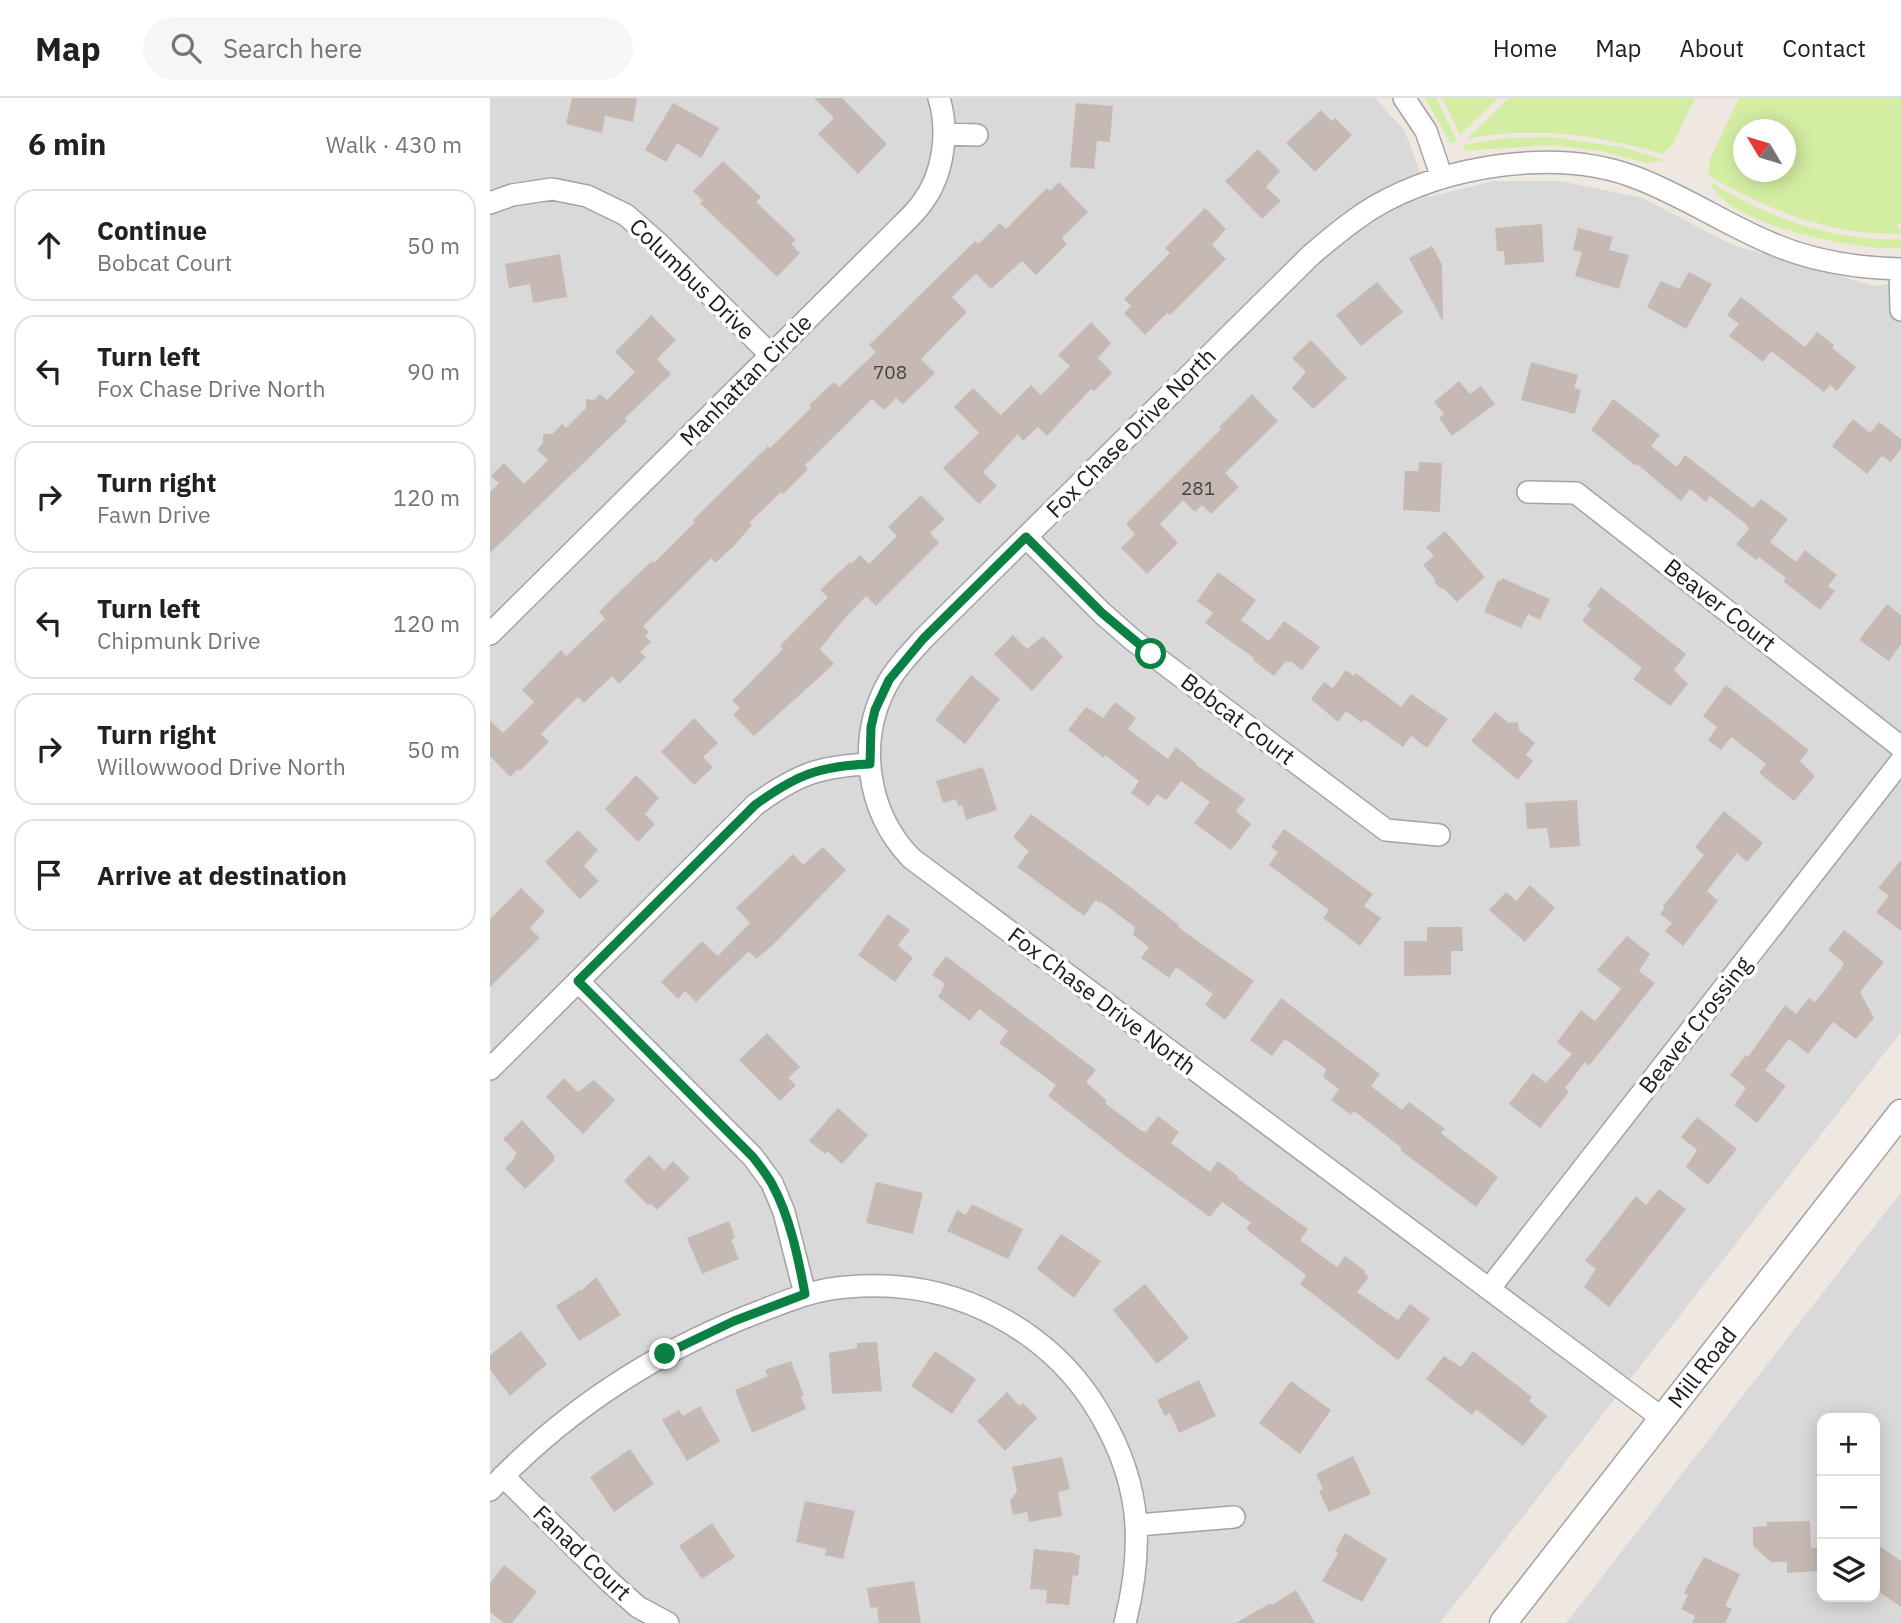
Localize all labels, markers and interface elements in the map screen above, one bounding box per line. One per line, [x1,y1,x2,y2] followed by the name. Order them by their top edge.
[143,17,633,80] search box
[35,27,101,70] text: Map
[167,29,205,67] icon: search
[223,31,362,65] text: Search here
[1493,32,1557,64] text: Home
[1595,32,1641,64] text: Map
[1679,32,1744,64] text: About
[1782,32,1866,64] text: Contact
[1733,119,1796,182] north arrow
[28,124,106,163] text: 6 min
[326,129,462,159] text: Walk · 430 m
[624,211,762,346] street label: Columbus Drive
[97,213,207,247] text: Continue
[30,226,68,264] icon: ahead
[407,230,460,260] text: 50 m
[97,247,232,277] text: Bobcat Court
[673,307,818,452] street label: Manhattan Circle
[97,339,200,373] text: Turn left
[1039,341,1222,524] street label: Fox Chase Drive North
[30,352,68,390] icon: left
[407,356,460,386] text: 90 m
[873,360,907,384] house number: 708
[97,373,325,403] text: Fox Chase Drive North
[97,465,216,499] text: Turn right
[1181,476,1215,500] house number: 281
[30,478,68,516] icon: right
[393,482,460,512] text: 120 m
[97,499,211,529] text: Fawn Drive
[1658,551,1783,657] street label: Beaver Court
[97,591,200,625] text: Turn left
[30,604,68,642] icon: left
[393,608,460,638] text: 120 m
[97,625,261,655] text: Chipmunk Drive
[1135,638,1166,669] route start
[1175,665,1302,771] street label: Bobcat Court
[97,717,216,751] text: Turn right
[30,730,68,768] icon: right
[407,734,460,764] text: 50 m
[97,751,346,781] text: Willowwood Drive North
[30,856,68,894] icon: arrive
[97,858,347,892] text: Arrive at destination
[1002,919,1203,1081] street label: Fox Chase Drive North
[1631,950,1757,1099] street label: Beaver Crossing
[1660,1320,1743,1414] street label: Mill Road
[649,1338,680,1369] route end
[1817,1413,1880,1602] map controls
[1817,1413,1880,1476] button: +
[1817,1476,1880,1539] button: −
[527,1498,638,1607] street label: Fanad Court
[1817,1539,1880,1602] button: layers

